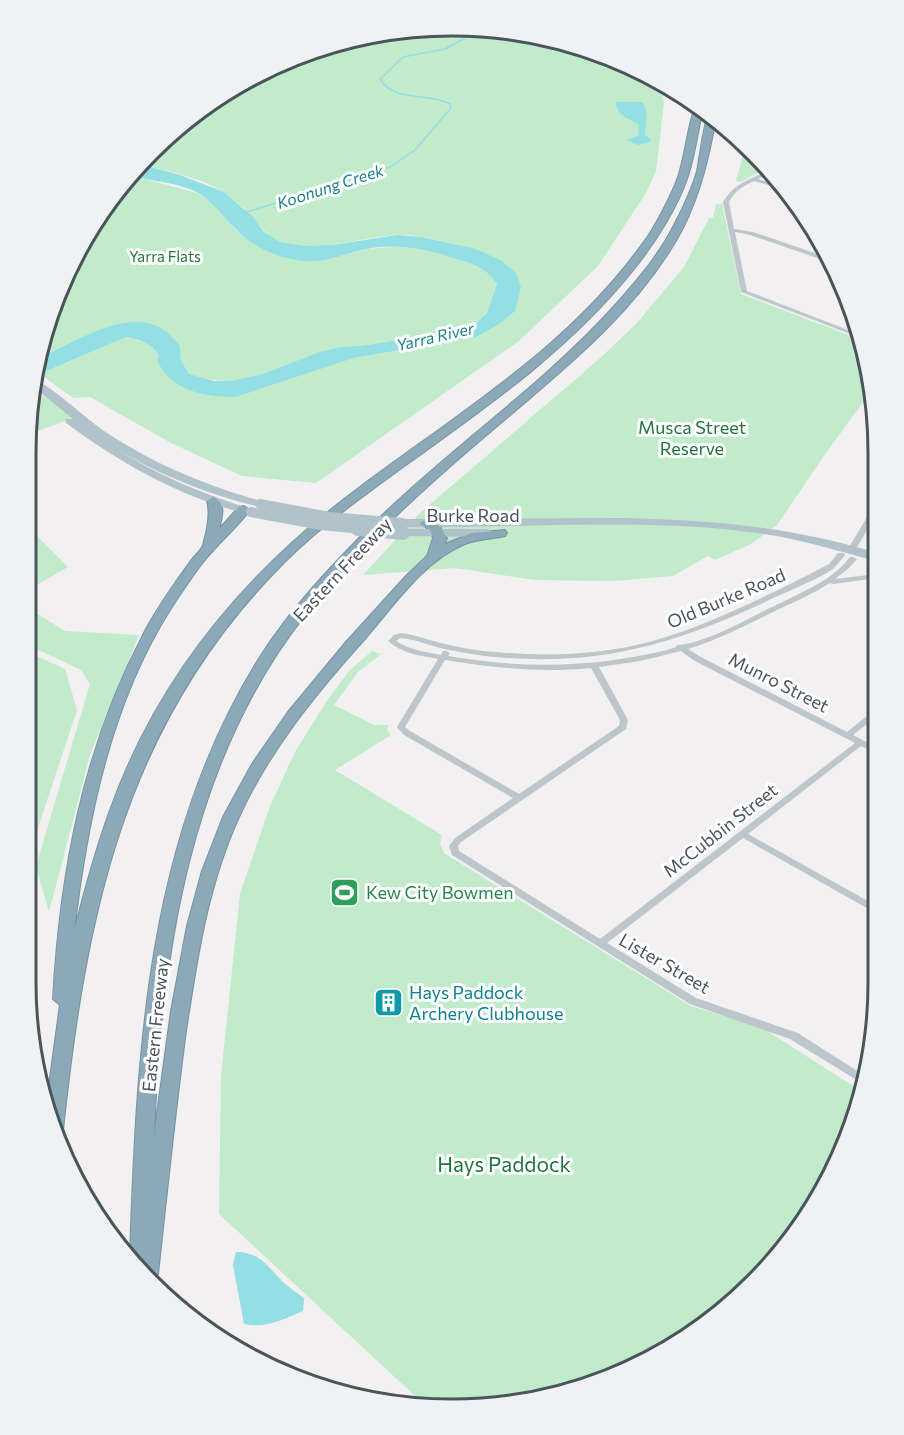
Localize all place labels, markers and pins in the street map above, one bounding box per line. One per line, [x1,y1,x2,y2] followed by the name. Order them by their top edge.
[329,876,361,908] sports icon: Kew City Bowmen
[366,881,514,903] place label: Kew City Bowmen
[409,981,563,1024] place label: Hays Paddock Archery Clubhouse
[372,986,404,1018] building icon: Hays Paddock Archery Clubhouse

